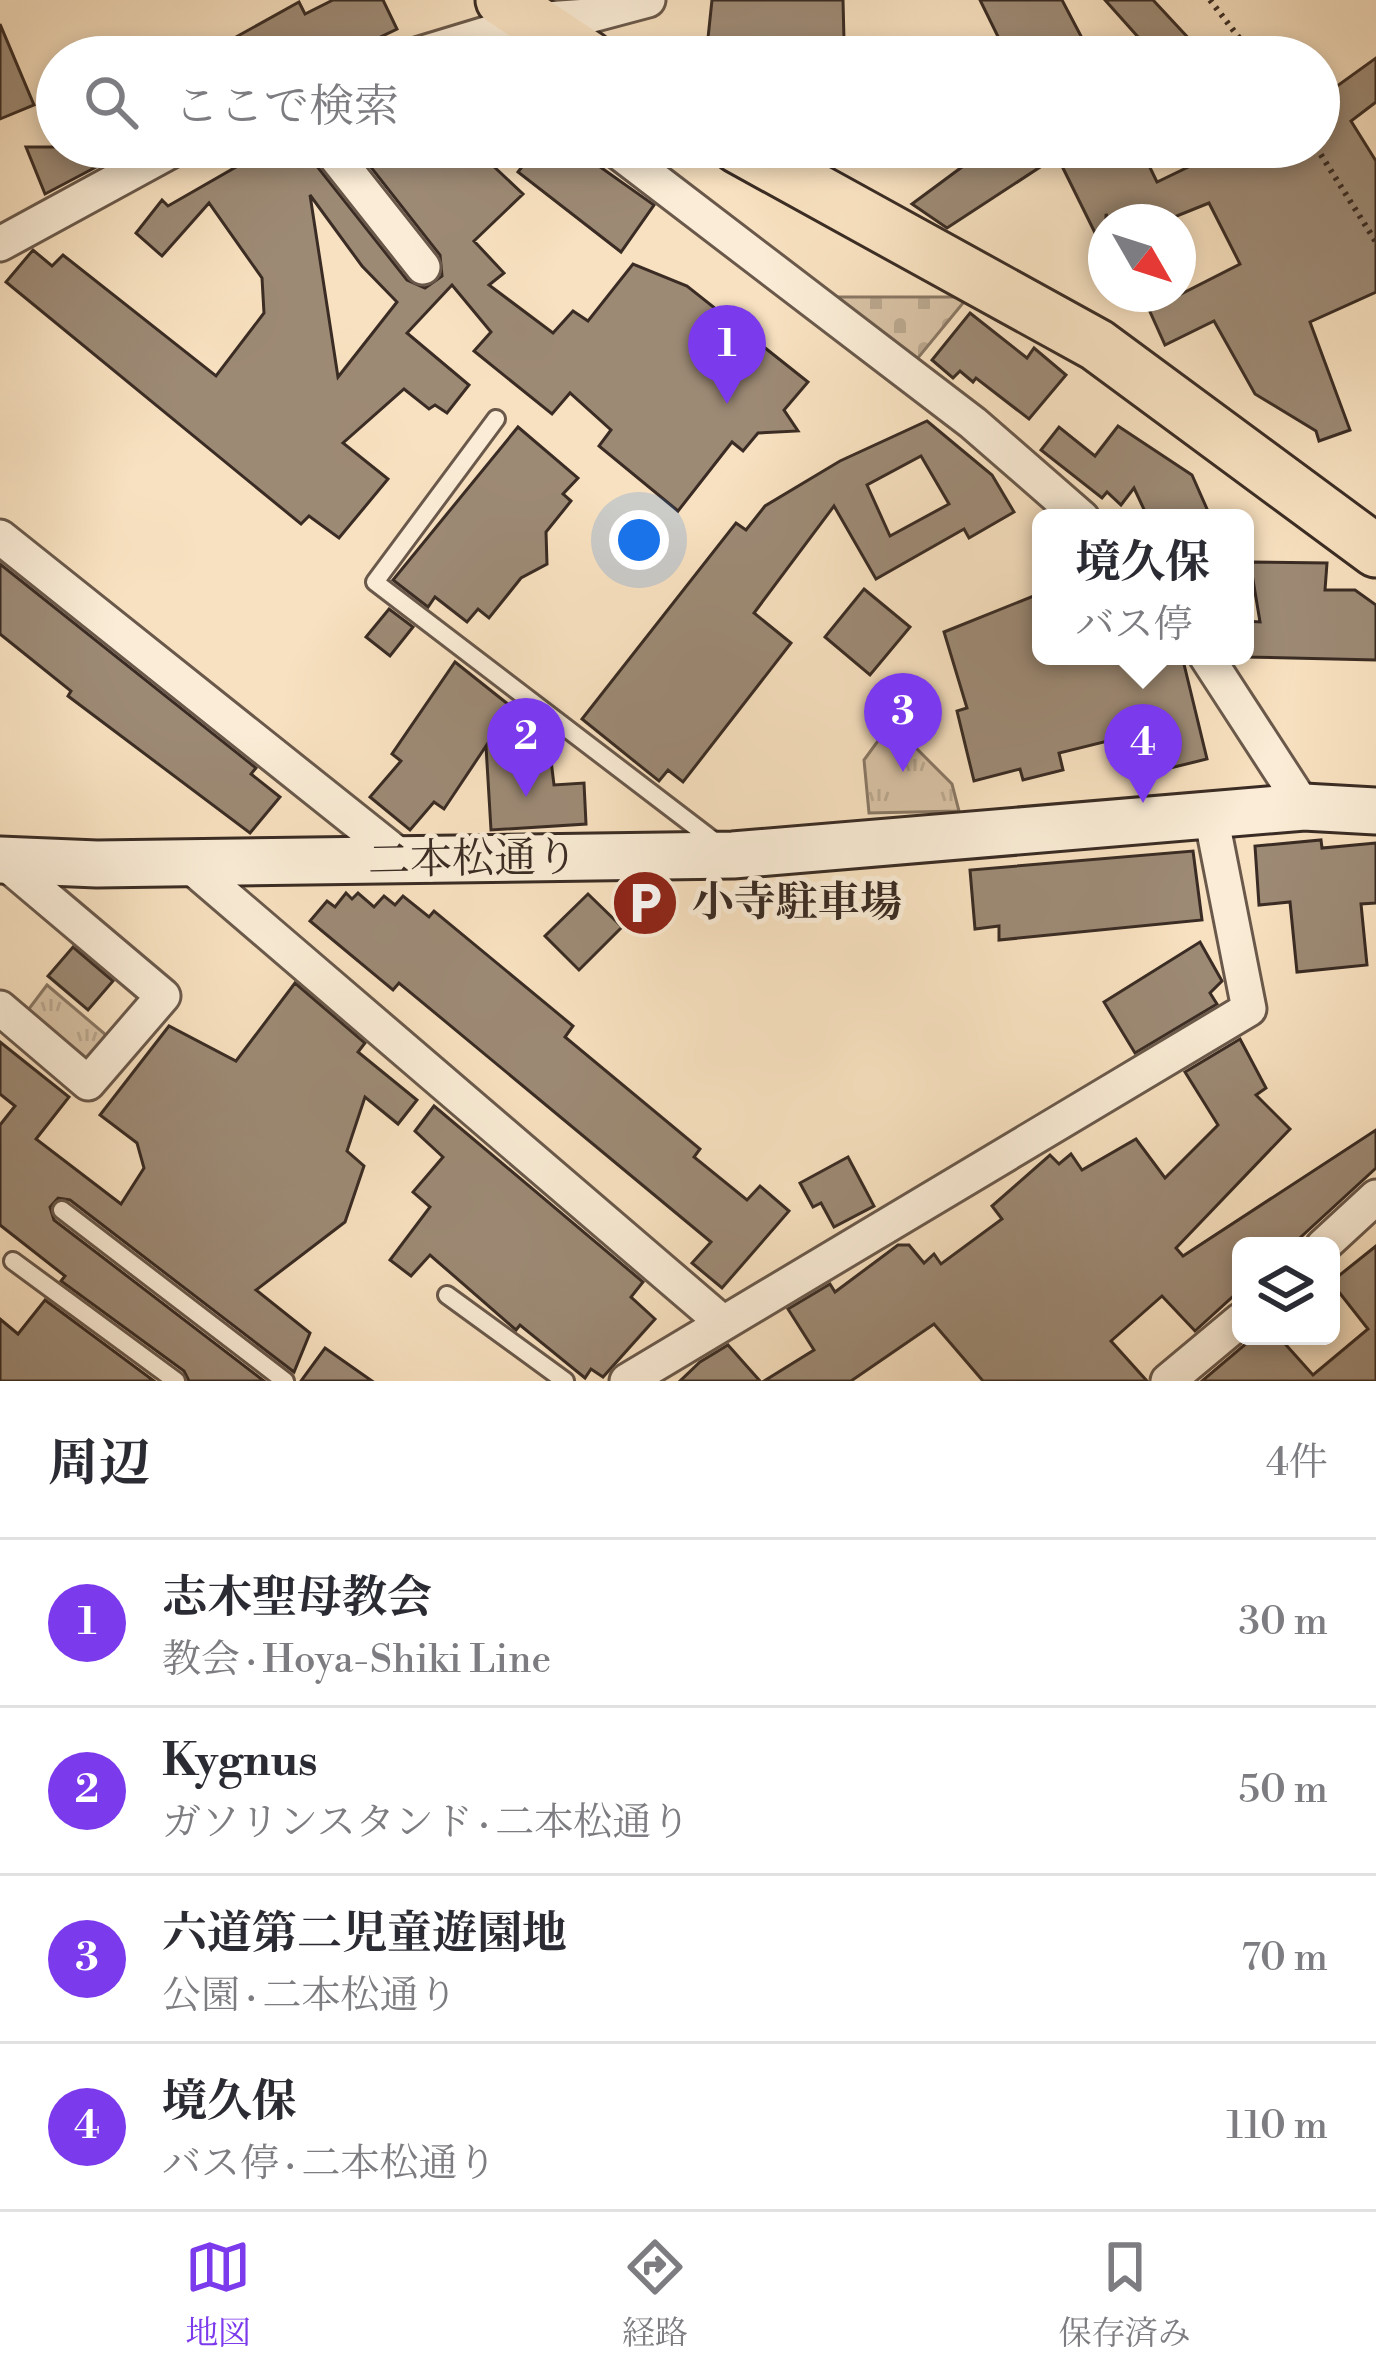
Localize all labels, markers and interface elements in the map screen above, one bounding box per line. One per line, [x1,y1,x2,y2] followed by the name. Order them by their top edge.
[36,36,1340,168] search box
[78,69,144,135] icon: search
[174,79,399,136] text: ここで検索
[1088,204,1196,312] north arrow
[688,305,766,404] pin: 1
[1032,509,1254,665] popup
[609,510,669,570] your location
[1075,535,1211,592] text: 境久保
[1075,601,1193,650] text: バス停
[864,673,942,772] pin: 3
[487,698,565,797] pin: 2
[1104,704,1182,803] pin: 4
[368,832,578,888] street label: 二本松通り
[610,868,680,938] parking icon: 小寺駐車場
[692,877,902,930] place label: 小寺駐車場
[1232,1237,1340,1345] map controls
[1232,1237,1340,1345] button: layers
[48,1433,150,1497] text: 周辺
[1266,1439,1328,1488] text: 4件
[162,1570,432,1627] text: 志木聖母教会
[78,1598,96,1647] text: 1
[1238,1598,1328,1647] text: 30 m
[162,1636,551,1685] text: 教会 · Hoya-Shiki Line
[162,1733,318,1790] text: Kygnus
[75,1766,99,1815] text: 2
[1238,1766,1328,1815] text: 50 m
[162,1799,690,1848] text: ガソリンスタンド · 二本松通り
[162,1906,567,1963] text: 六道第二児童遊園地
[75,1934,99,1983] text: 3
[1241,1934,1328,1983] text: 70 m
[162,1972,458,2021] text: 公園 · 二本松通り
[162,2074,297,2131] text: 境久保
[74,2102,100,2151] text: 4
[1226,2102,1328,2151] text: 110 m
[162,2140,497,2189] text: バス停 · 二本松通り
[185,2234,251,2355] tab: 地図
[622,2234,688,2355] tab: 経路
[1059,2234,1191,2355] tab: 保存済み

